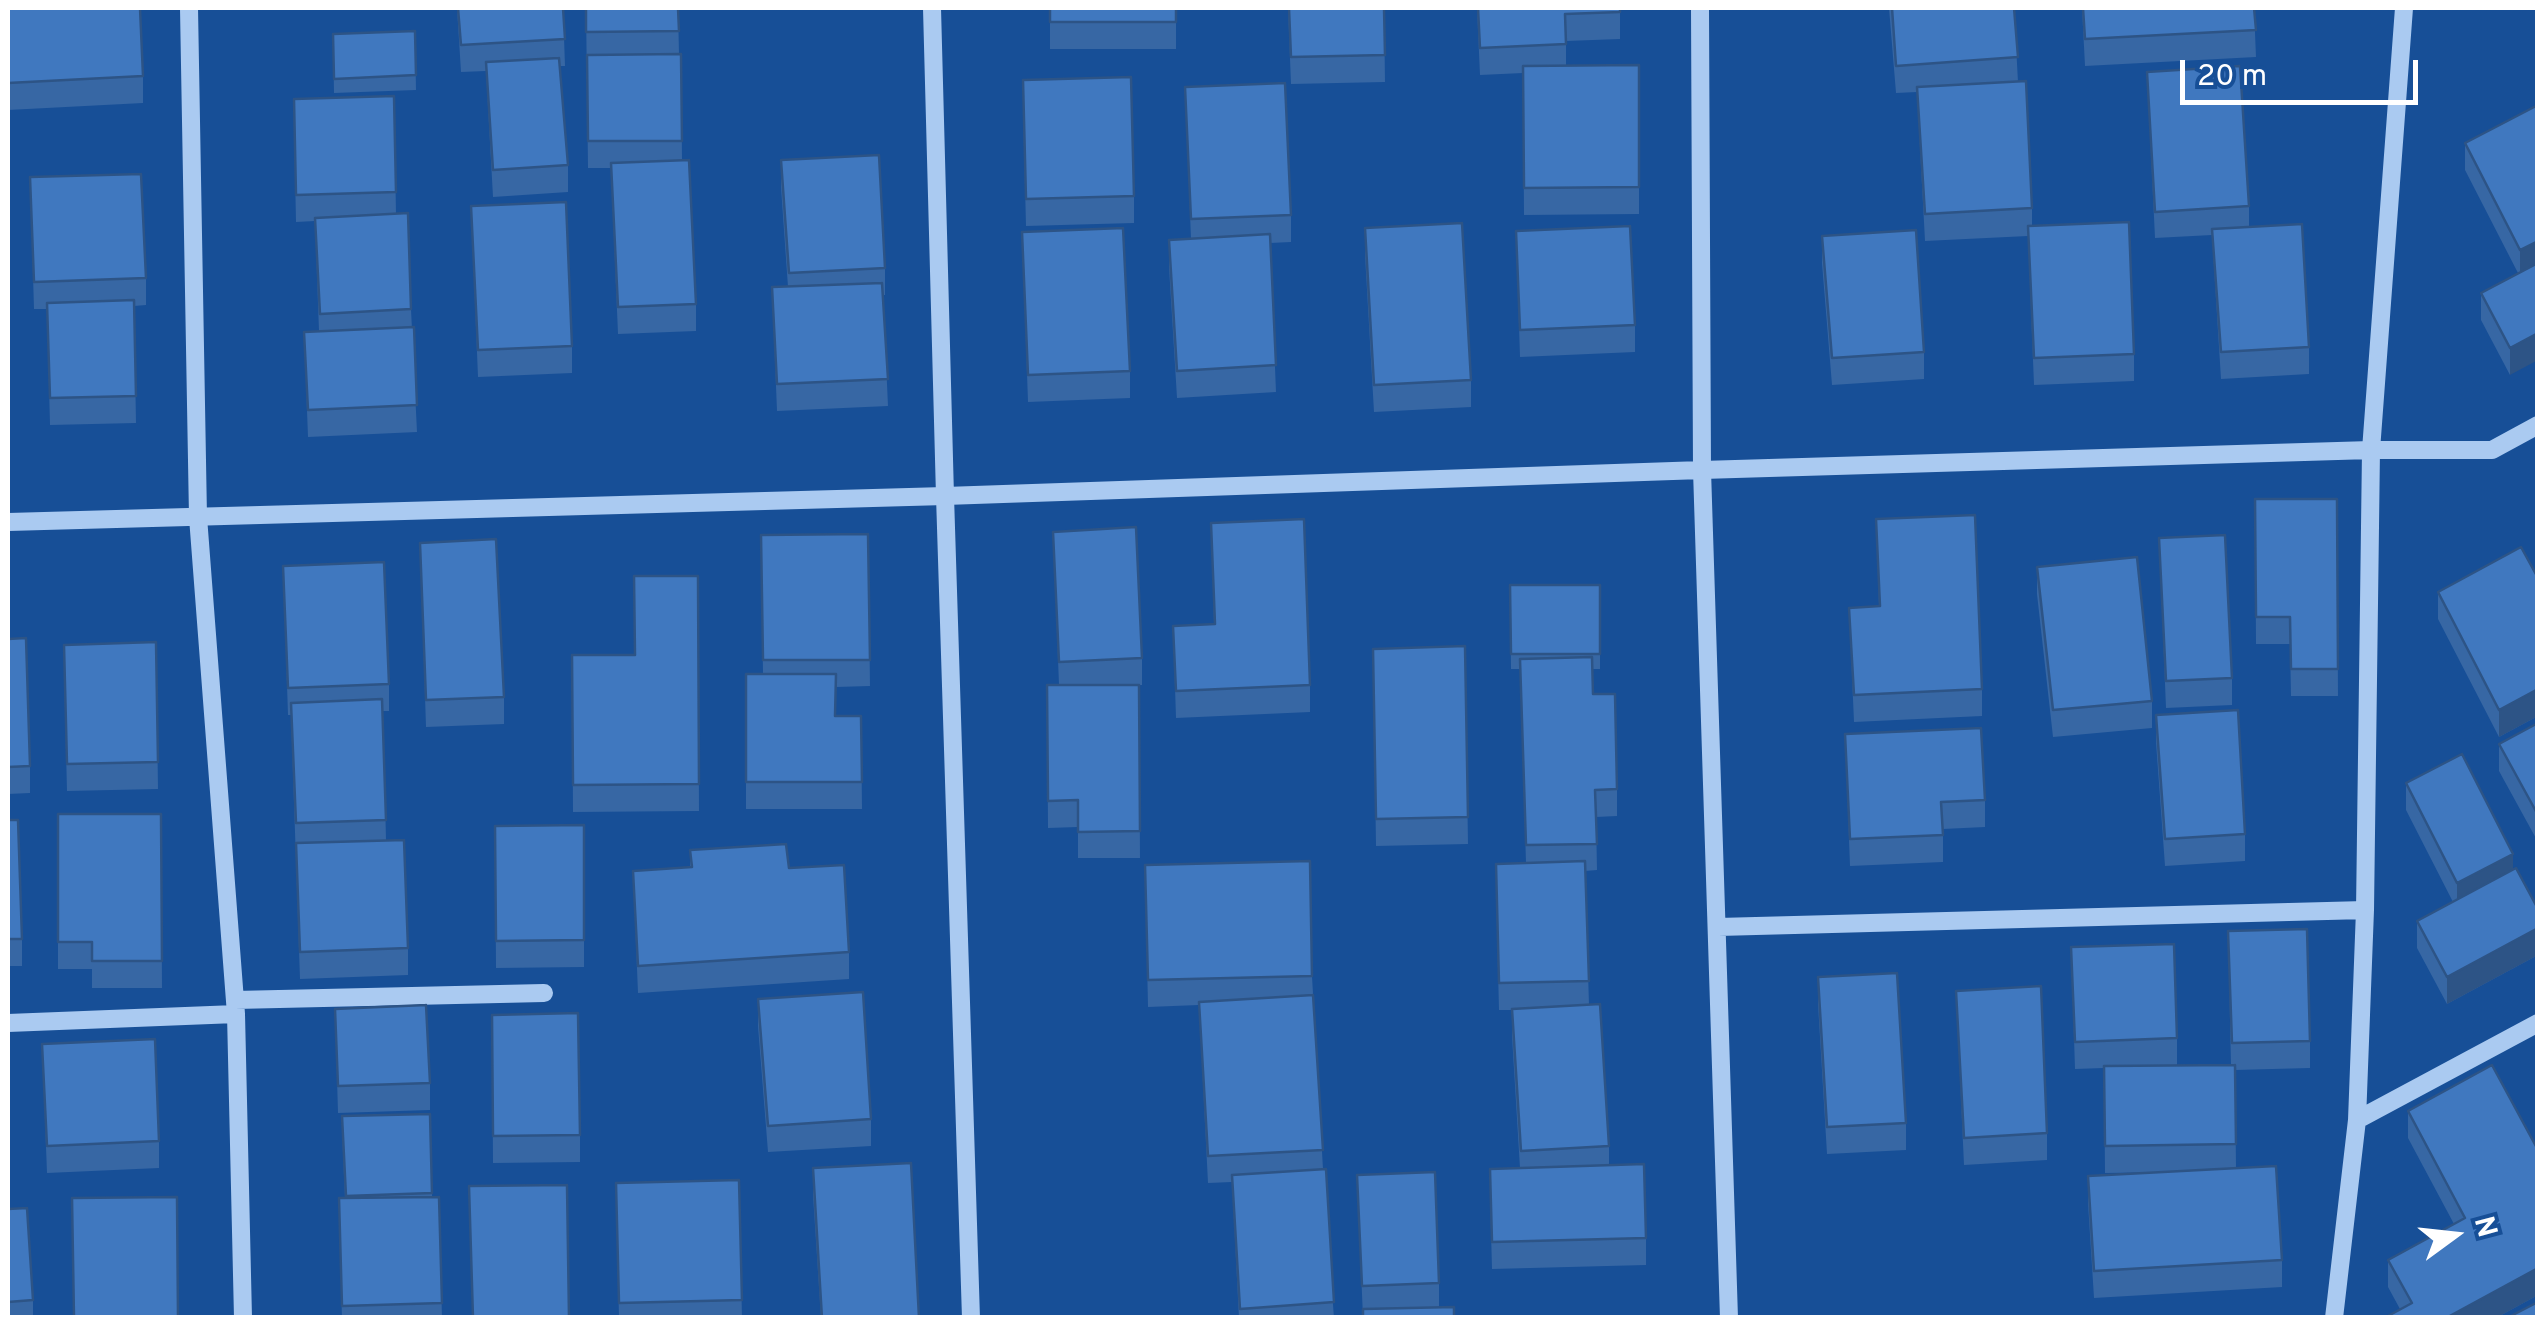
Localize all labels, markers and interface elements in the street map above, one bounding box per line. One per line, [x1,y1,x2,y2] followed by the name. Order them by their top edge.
[2185,40,2422,102] scale bar
[2197,59,2267,96] text: 20 m
[2405,1185,2505,1285] north arrow
[2464,1213,2504,1242] text: N

